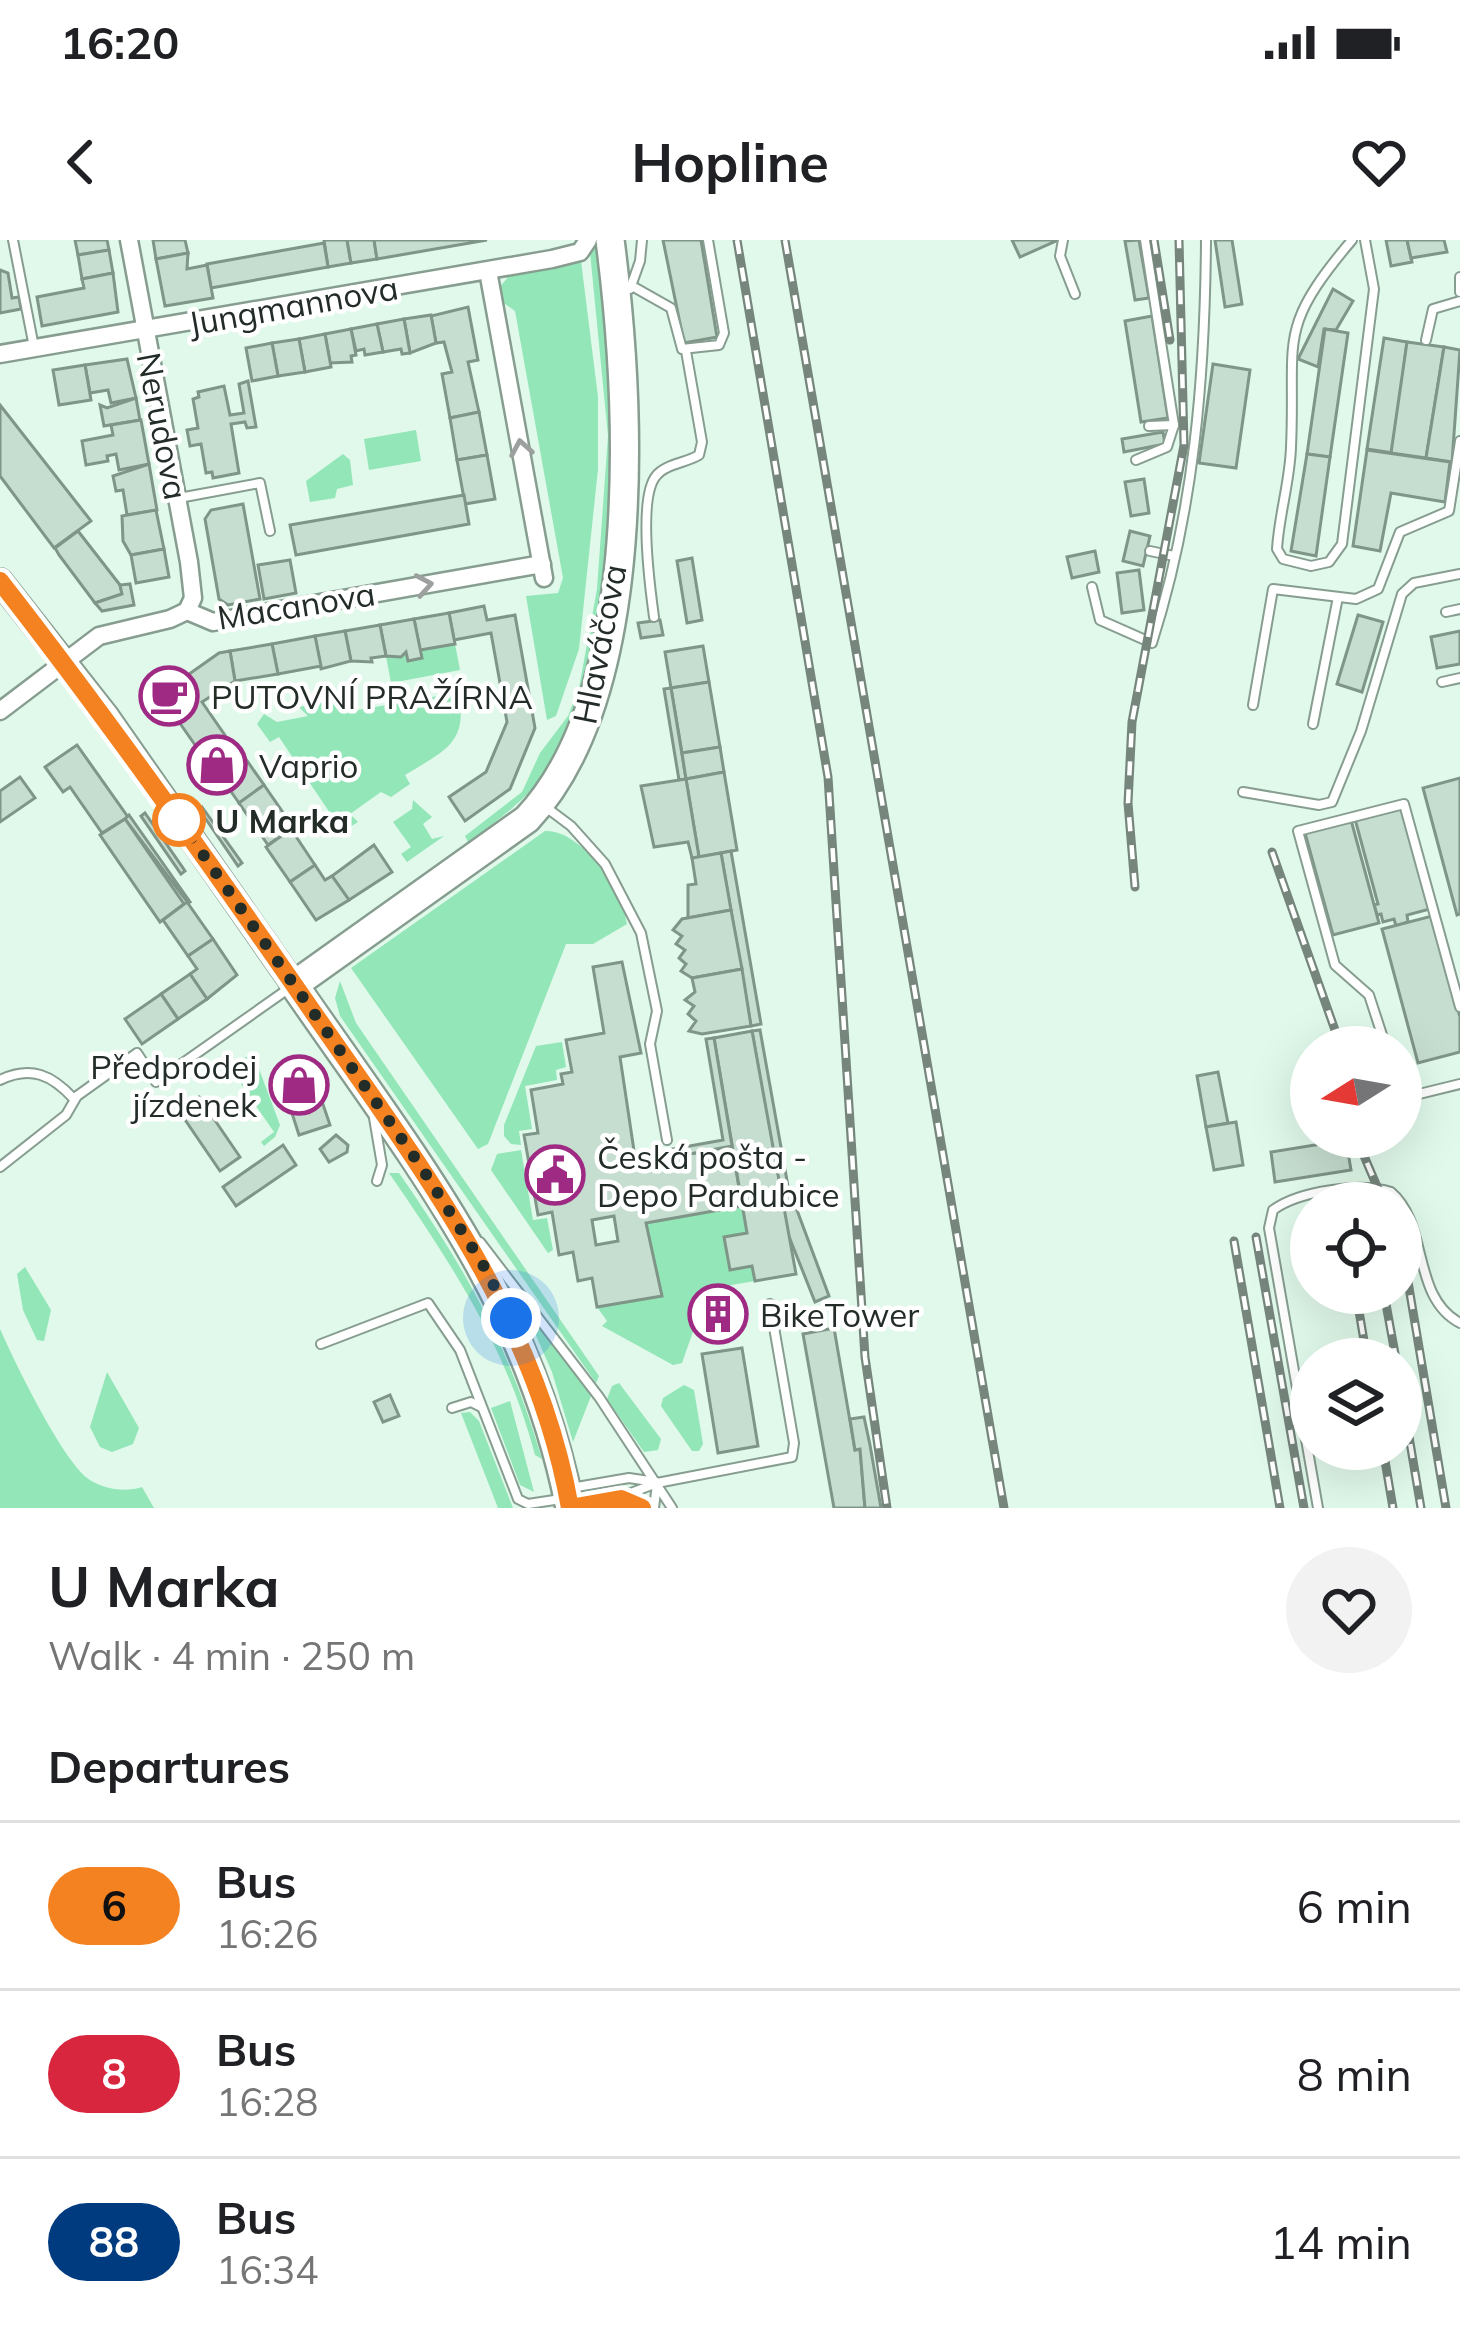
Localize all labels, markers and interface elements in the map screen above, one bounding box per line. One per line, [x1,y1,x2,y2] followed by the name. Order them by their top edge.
[60,14,179,70] text: 16:20
[631,128,829,196] text: Hopline
[48,129,114,195] icon: back
[1346,129,1412,195] icon: heart
[185,266,401,344] street label: Jungmannova
[129,349,197,503] street label: Nerudova
[509,439,534,459] one-way arrow
[563,561,635,727] street label: Hlaváčova
[214,572,378,638] street label: Macanova
[413,573,433,599] one-way arrow
[138,665,200,727] cafe icon: PUTOVNÍ PRAŽÍRNA
[211,676,533,717] place label: PUTOVNÍ PRAŽÍRNA
[186,734,248,796] shop icon: Vaprio
[259,745,358,786] place label: Vaprio
[154,795,204,845] marker: U Marka
[215,800,349,841] place label: U Marka
[1290,1026,1422,1158] north arrow
[1290,1026,1422,1470] map controls
[90,1046,258,1125] place label: Předprodej jízdenek
[268,1054,330,1116] shop icon: Předprodej jízdenek
[597,1136,840,1215] place label: Česká pošta - Depo Pardubice
[524,1144,586,1206] public building icon: Česká pošta - Depo Pardubice
[1290,1182,1422,1314] button: locate
[687,1283,749,1345] building icon: BikeTower
[481,1288,541,1348] your location
[760,1294,919,1335] place label: BikeTower
[1290,1338,1422,1470] button: layers
[1286,1547,1412,1673] button: heart
[48,1550,280,1621] text: U Marka
[48,1631,415,1680] text: Walk · 4 min · 250 m
[48,1738,290,1794] text: Departures
[216,1853,296,1909] text: Bus
[1297,1878,1412,1934] text: 6 min
[101,1879,127,1932] text: 6
[216,1909,319,1958] text: 16:26
[216,2021,296,2077] text: Bus
[1297,2046,1412,2102] text: 8 min
[101,2047,127,2100] text: 8
[216,2077,319,2126] text: 16:28
[216,2189,296,2245] text: Bus
[1270,2214,1412,2270] text: 14 min
[89,2215,139,2268] text: 88
[216,2245,319,2294] text: 16:34

